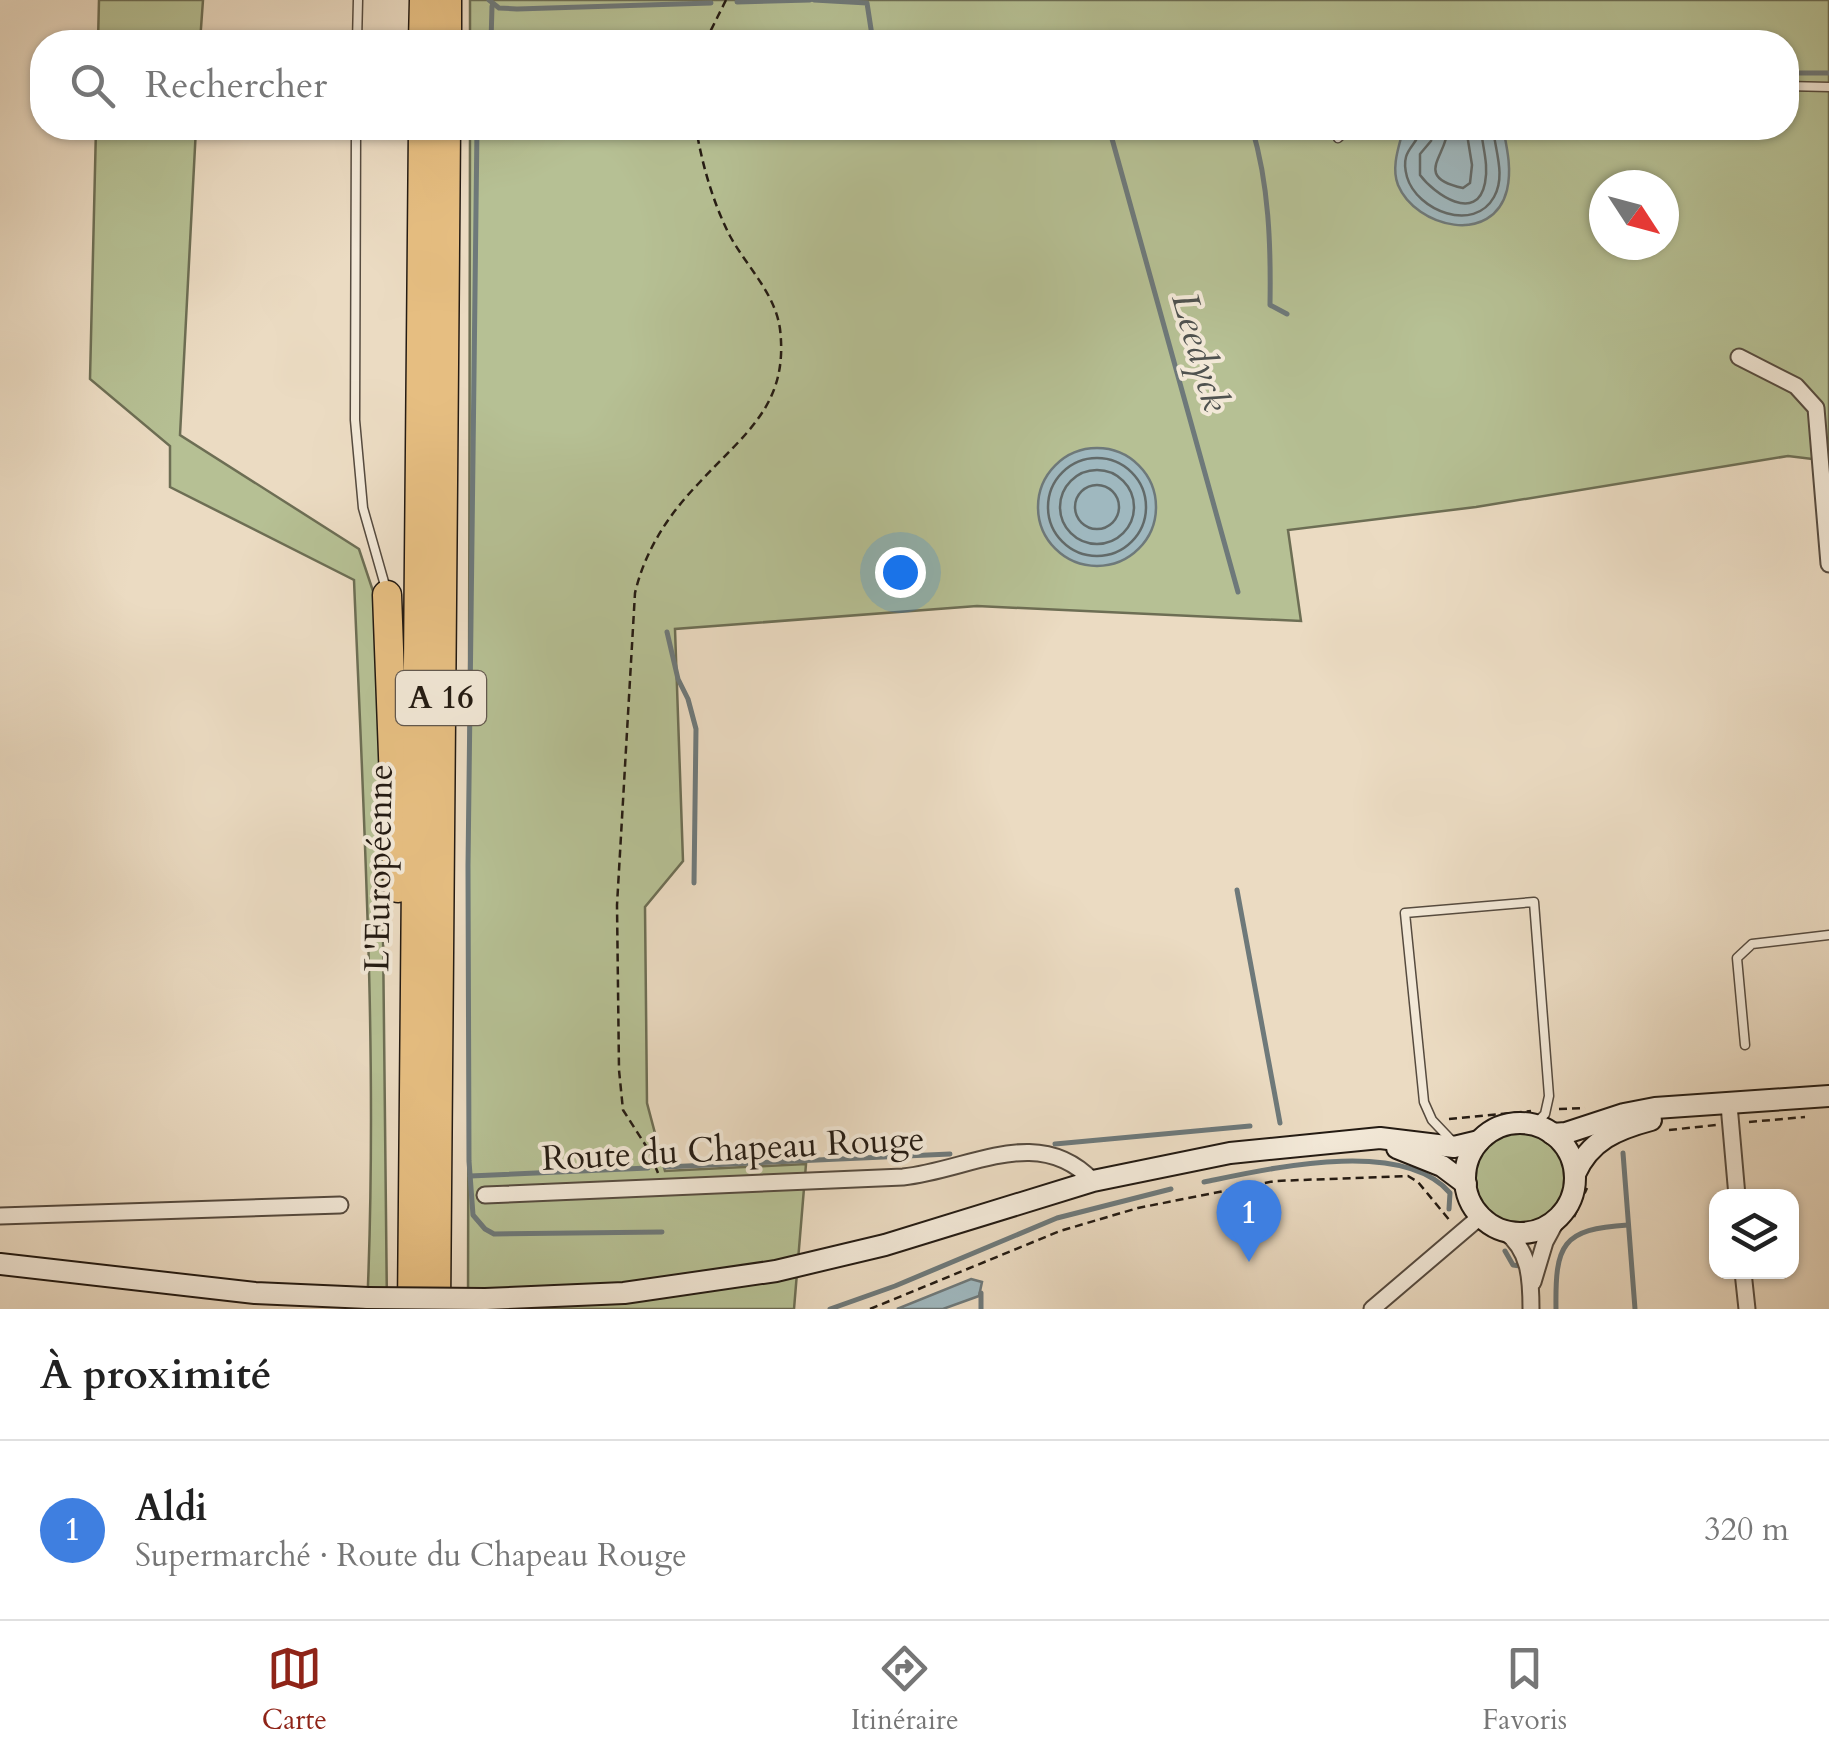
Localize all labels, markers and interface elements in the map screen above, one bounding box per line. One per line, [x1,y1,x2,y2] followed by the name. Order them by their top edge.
[30,30,1799,140] search box
[65,58,120,113] icon: search
[145,59,327,111] text: Rechercher
[1589,170,1679,260] north arrow
[1158,287,1242,418] water label: Leedyck
[875,547,926,598] your location
[396,671,486,725] road number: A 16
[353,764,405,972] street label: L'Européenne
[540,1115,926,1183] street label: Route du Chapeau Rouge
[1216,1180,1282,1262] pin: 1
[1709,1189,1799,1279] map controls
[1709,1189,1799,1279] button: layers
[40,1346,272,1403] text: À proximité
[135,1482,207,1534] text: Aldi
[64,1508,81,1552] text: 1
[1704,1508,1789,1552] text: 320 m
[135,1534,687,1578] text: Supermarché · Route du Chapeau Rouge
[262,1641,327,1739] tab: Carte
[851,1641,959,1739] tab: Itinéraire
[1482,1641,1567,1739] tab: Favoris

